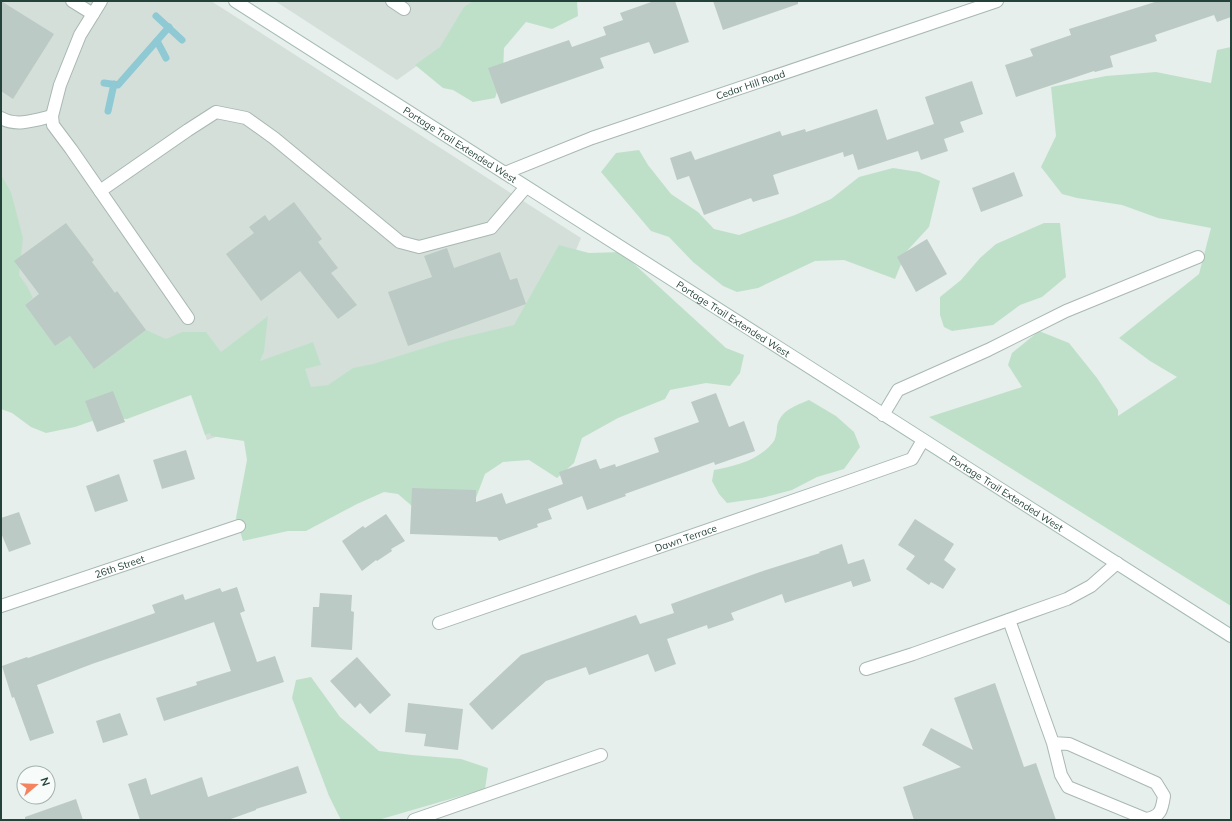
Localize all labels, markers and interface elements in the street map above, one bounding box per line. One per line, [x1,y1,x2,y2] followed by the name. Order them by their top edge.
[714,67,787,102] street label: Cedar Hill Road
[401,103,520,186] street label: Portage Trail Extended West
[674,278,793,360] street label: Portage Trail Extended West
[947,452,1066,534] street label: Portage Trail Extended West
[653,521,718,554] street label: Dawn Terrace
[93,552,147,581] street label: 26th Street
[16,765,56,805] north arrow
[37,776,53,788] text: N

